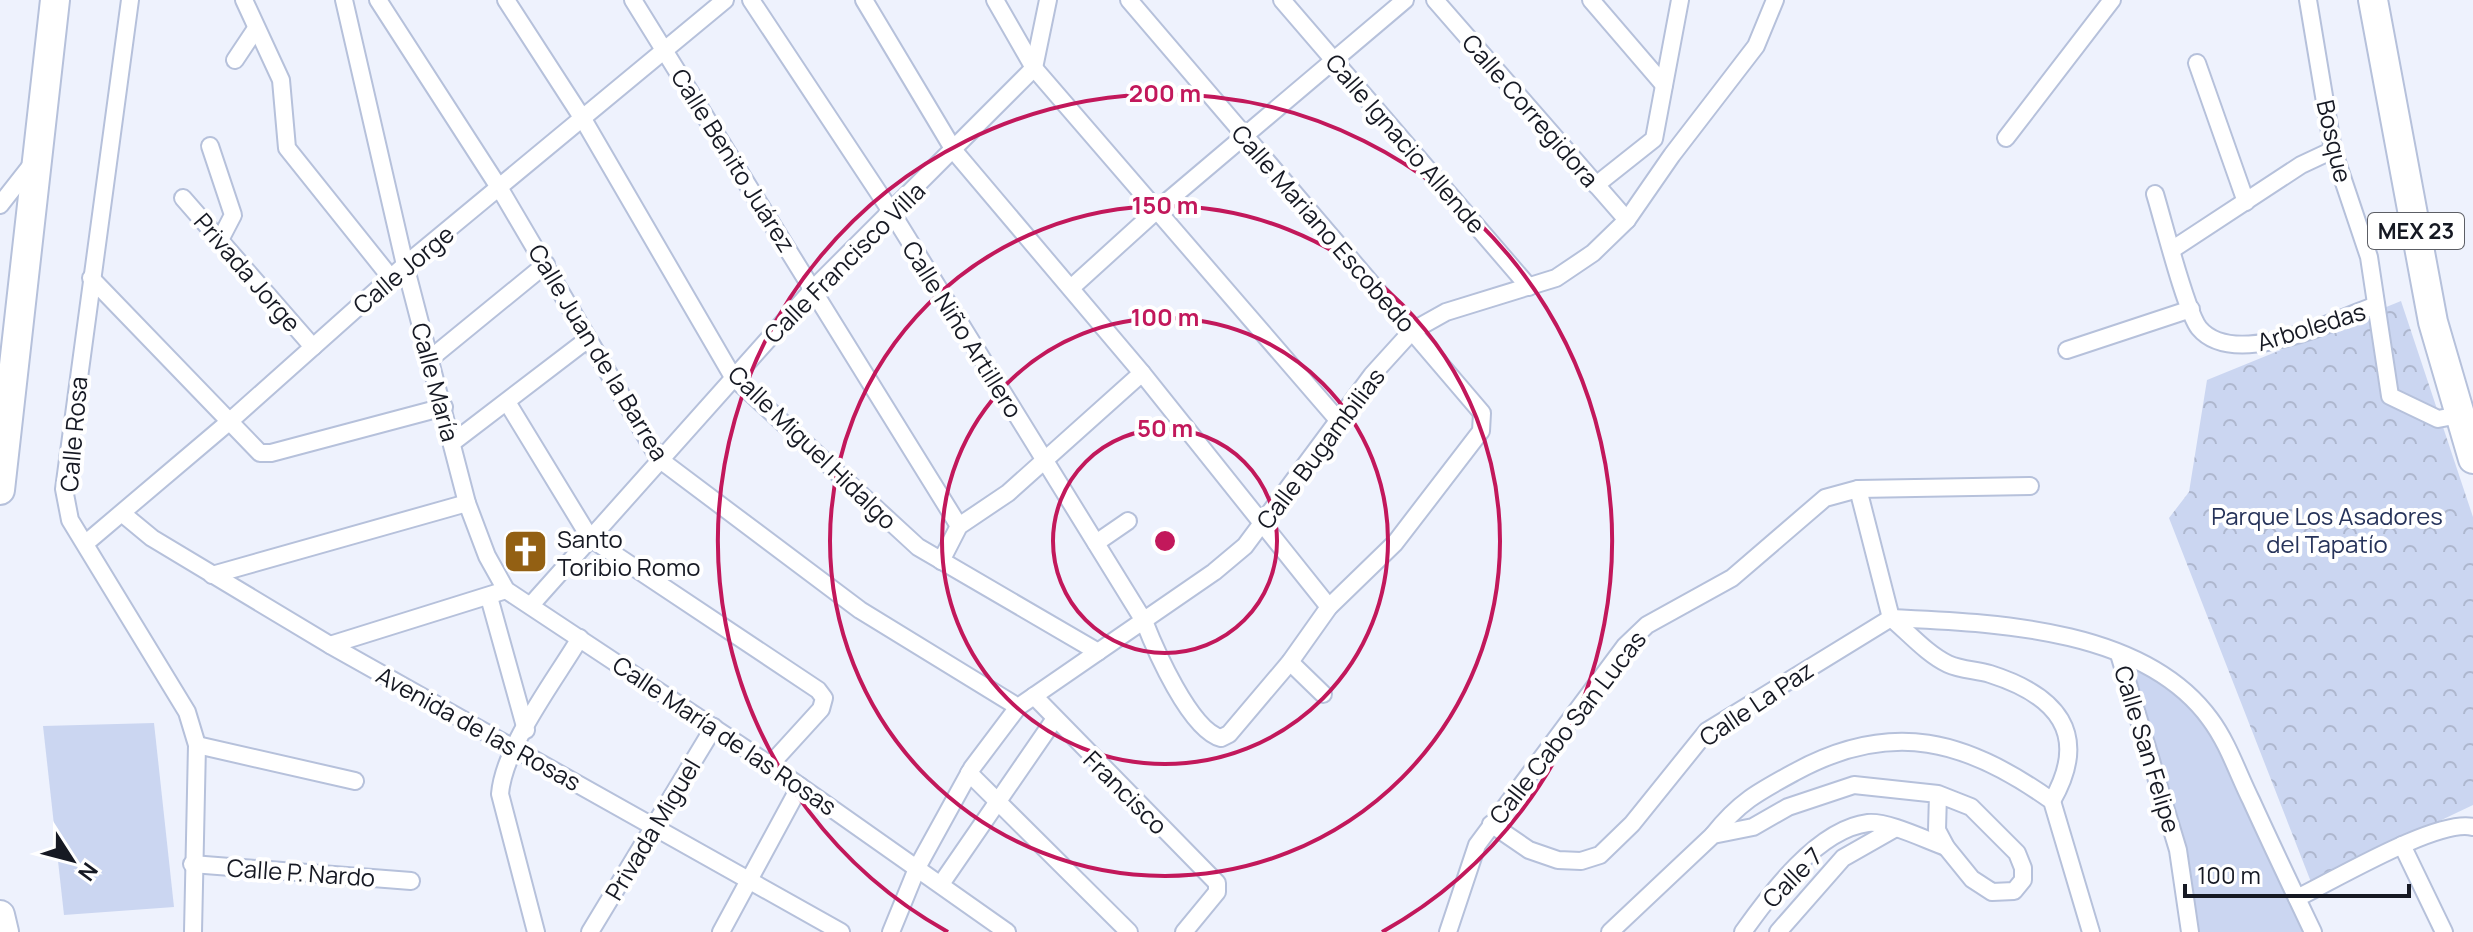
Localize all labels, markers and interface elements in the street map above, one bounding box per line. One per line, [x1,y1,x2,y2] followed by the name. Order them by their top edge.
[1455,26,1607,194] street label: Calle Corregidora
[1319,46,1493,240] street label: Calle Ignacio Allende
[664,62,804,258] street label: Calle Benito Juárez
[1129,76,1201,109] text: 200 m
[2309,96,2361,186] street label: Bosque
[1225,117,1423,339] street label: Calle Mariano Escobedo
[756,174,932,350] street label: Calle Francisco Villa
[1132,188,1198,221] text: 150 m
[187,205,309,339] street label: Privada Jorge
[2368,213,2464,249] road number: MEX 23
[346,217,460,321] street label: Calle Jorge
[895,234,1031,424] street label: Calle Niño Artillero
[521,238,677,466] street label: Calle Juan de la Barrea
[2253,294,2369,358] street label: Arboledas
[1131,300,1199,333] text: 100 m
[404,319,468,445] street label: Calle María
[721,358,905,536] street label: Calle Miguel Hidalgo
[1248,360,1392,536] street label: Calle Bugambilias
[52,375,94,493] street label: Calle Rosa
[1137,411,1193,444] text: 50 m
[2211,499,2443,560] park label: Parque Los Asadores del Tapatío
[557,522,700,583] place label: Santo Toribio Romo
[1151,527,1179,555] centre of rings
[502,528,550,576] church icon: Santo Toribio Romo
[1481,623,1653,831] street label: Calle Cabo San Lucas
[607,648,843,822] street label: Calle María de las Rosas
[1693,653,1819,753] street label: Calle La Paz
[371,658,587,798] street label: Avenida de las Rosas
[2107,661,2189,837] street label: Calle San Felipe
[1077,743,1175,841] street label: Francisco
[597,752,707,906] street label: Privada Miguel
[32,820,112,900] north arrow
[1755,840,1829,914] street label: Calle 7
[2185,848,2409,898] scale bar
[226,850,376,894] street label: Calle P. Nardo
[71,857,105,887] text: N
[2197,858,2261,891] text: 100 m

